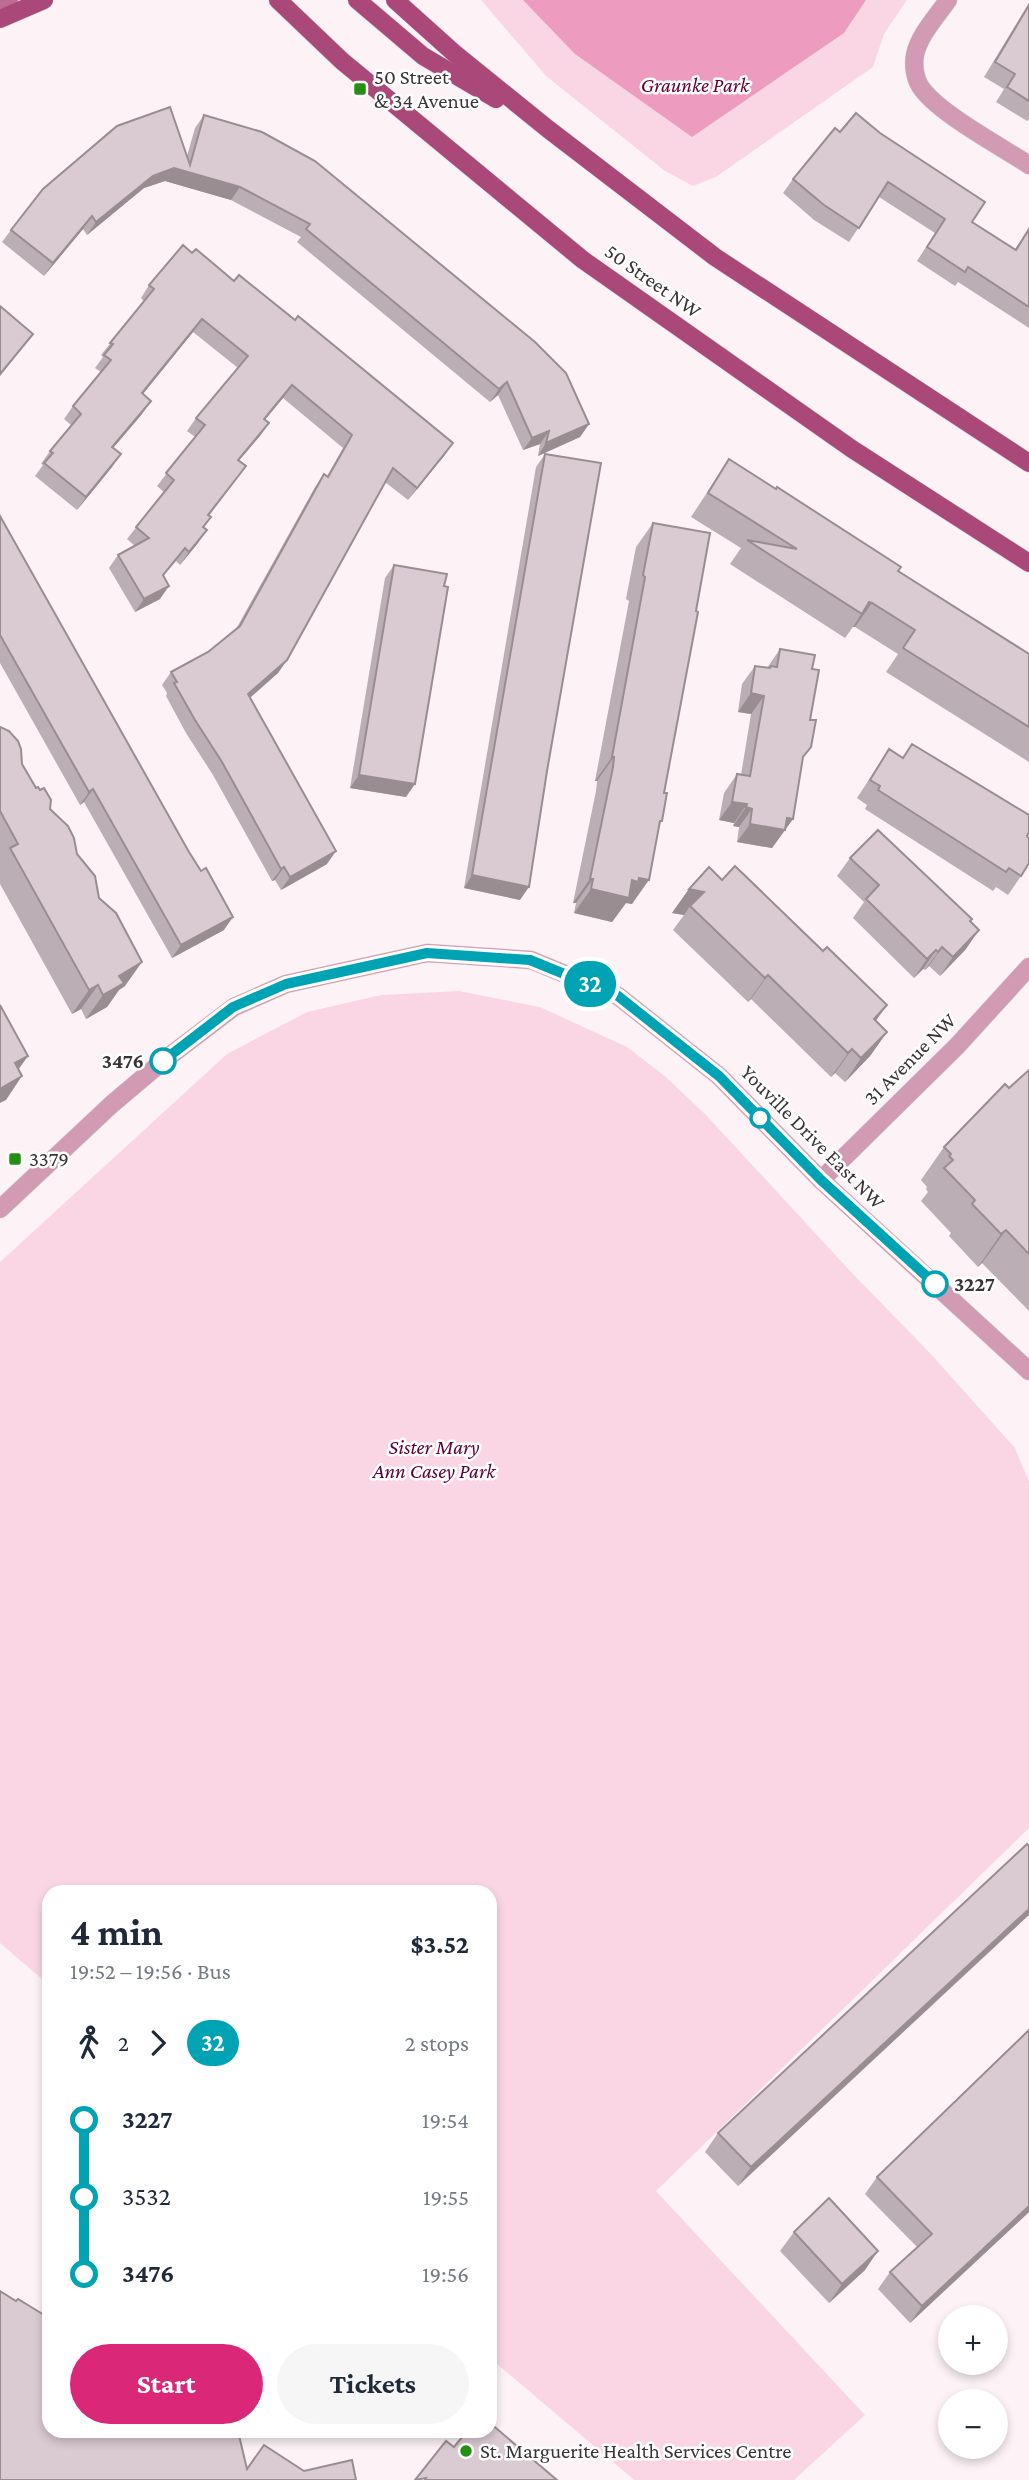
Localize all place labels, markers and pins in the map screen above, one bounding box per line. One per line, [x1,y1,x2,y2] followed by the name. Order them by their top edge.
[374,65,479,113] place label: 50 Street & 34 Avenue
[352,81,368,97] marker: 50 Street & 34 Avenue
[150,1048,176,1074] marker: 3476
[102,1049,144,1073] place label: 3476
[750,1108,770,1128] unlabelled marker
[29,1147,69,1171] place label: 3379
[7,1151,23,1167] marker: 3379
[922,1271,948,1297] marker: 3227
[954,1272,995,1296] place label: 3227
[480,2439,791,2463] place label: St. Marguerite Health Services Centre
[458,2443,474,2459] marker: St. Marguerite Health Services Centre

